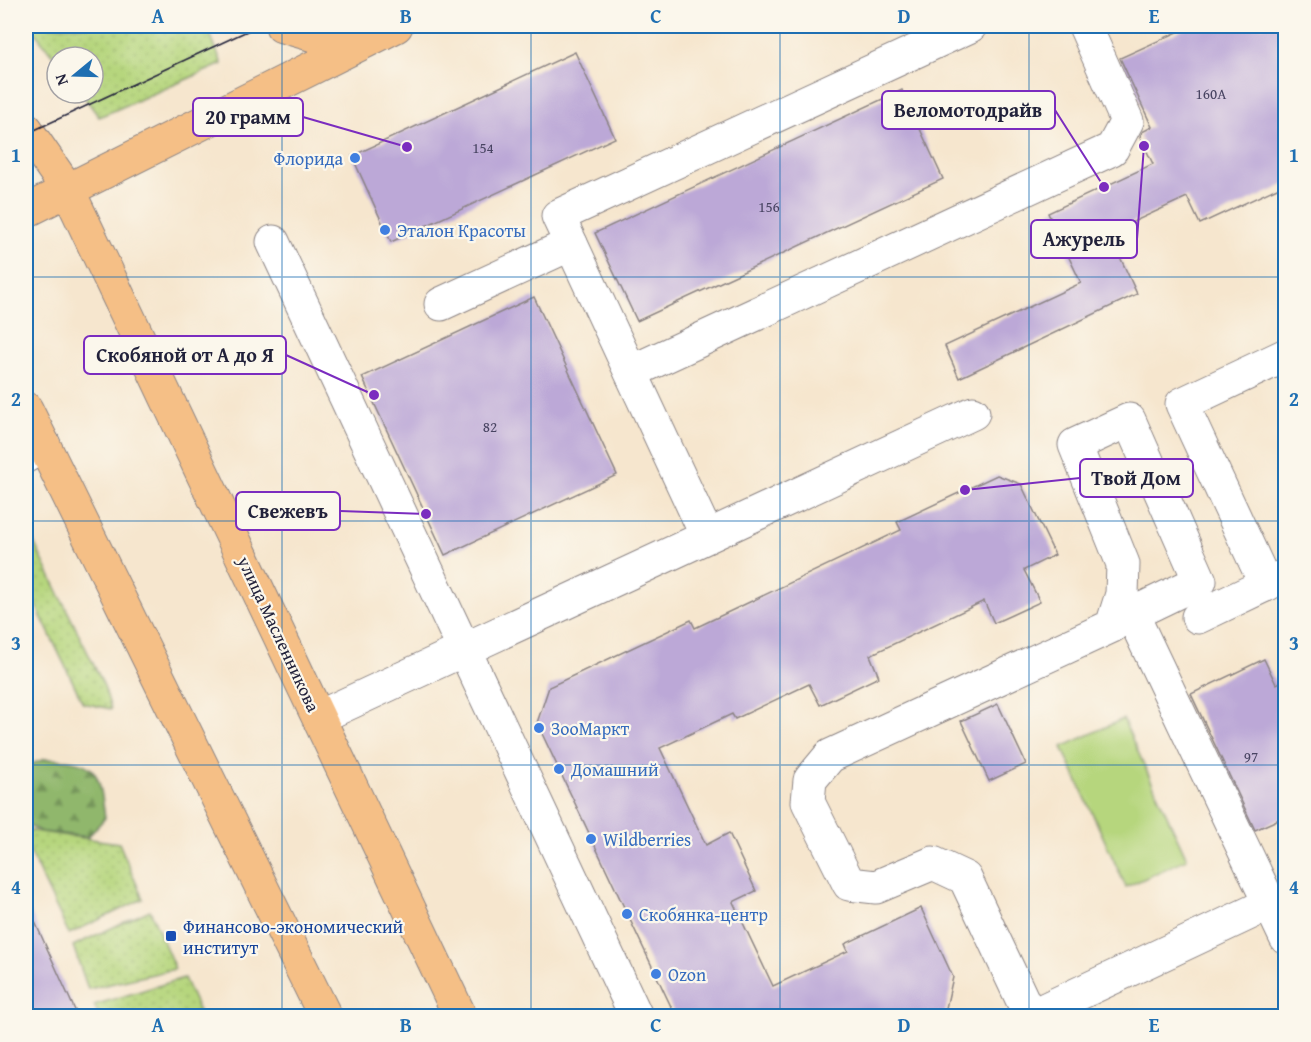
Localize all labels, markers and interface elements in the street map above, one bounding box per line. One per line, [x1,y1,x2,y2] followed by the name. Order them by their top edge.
[152,1,165,30] text: A
[400,1,412,30] text: B
[650,1,662,30] text: C
[897,1,911,30] text: D
[1149,1,1160,30] text: E
[45,45,105,105] north arrow
[48,71,74,89] text: N
[1196,83,1226,104] house number: 160А
[882,91,1055,129] callout: Веломотодрайв
[894,95,1042,124] text: Веломотодрайв
[193,98,303,136] callout: 20 грамм
[205,102,291,131] text: 20 грамм
[472,137,494,158] house number: 154
[11,140,21,169] text: 1
[1289,140,1299,169] text: 1
[273,145,343,172] place label: Флорида
[348,151,362,165] marker: Флорида
[758,196,780,217] house number: 156
[397,217,526,244] place label: Эталон Красоты
[1031,220,1137,258] callout: Ажурель
[378,223,392,237] marker: Эталон Красоты
[1043,224,1125,253] text: Ажурель
[84,336,286,374] callout: Скобяной от А до Я
[96,340,274,369] text: Скобяной от А до Я
[11,384,21,413] text: 2
[1289,384,1299,413] text: 2
[483,416,497,437] house number: 82
[1080,459,1193,497] callout: Твой Дом
[1091,463,1181,492] text: Твой Дом
[236,492,340,530] callout: Свежевъ
[248,496,329,525] text: Свежевъ
[231,551,327,717] street label: улица Масленникова
[11,628,21,657] text: 3
[1289,628,1299,657] text: 3
[551,715,630,742] place label: ЗооМаркт
[532,721,546,735] marker: ЗооМаркт
[1244,746,1258,767] house number: 97
[570,756,659,783] place label: Домашний
[552,762,566,776] marker: Домашний
[603,826,691,853] place label: Wildberries
[584,832,598,846] marker: Wildberries
[11,872,21,901] text: 4
[1289,872,1299,901] text: 4
[639,901,768,928] place label: Скобянка-центр
[620,907,634,921] marker: Скобянка-центр
[183,913,404,961] place label: Финансово-экономический институт
[164,929,178,943] marker: Финансово-экономический институт
[668,961,706,988] place label: Ozon
[649,967,663,981] marker: Ozon
[152,1010,165,1039] text: A
[400,1010,412,1039] text: B
[650,1010,662,1039] text: C
[897,1010,911,1039] text: D
[1149,1010,1160,1039] text: E

